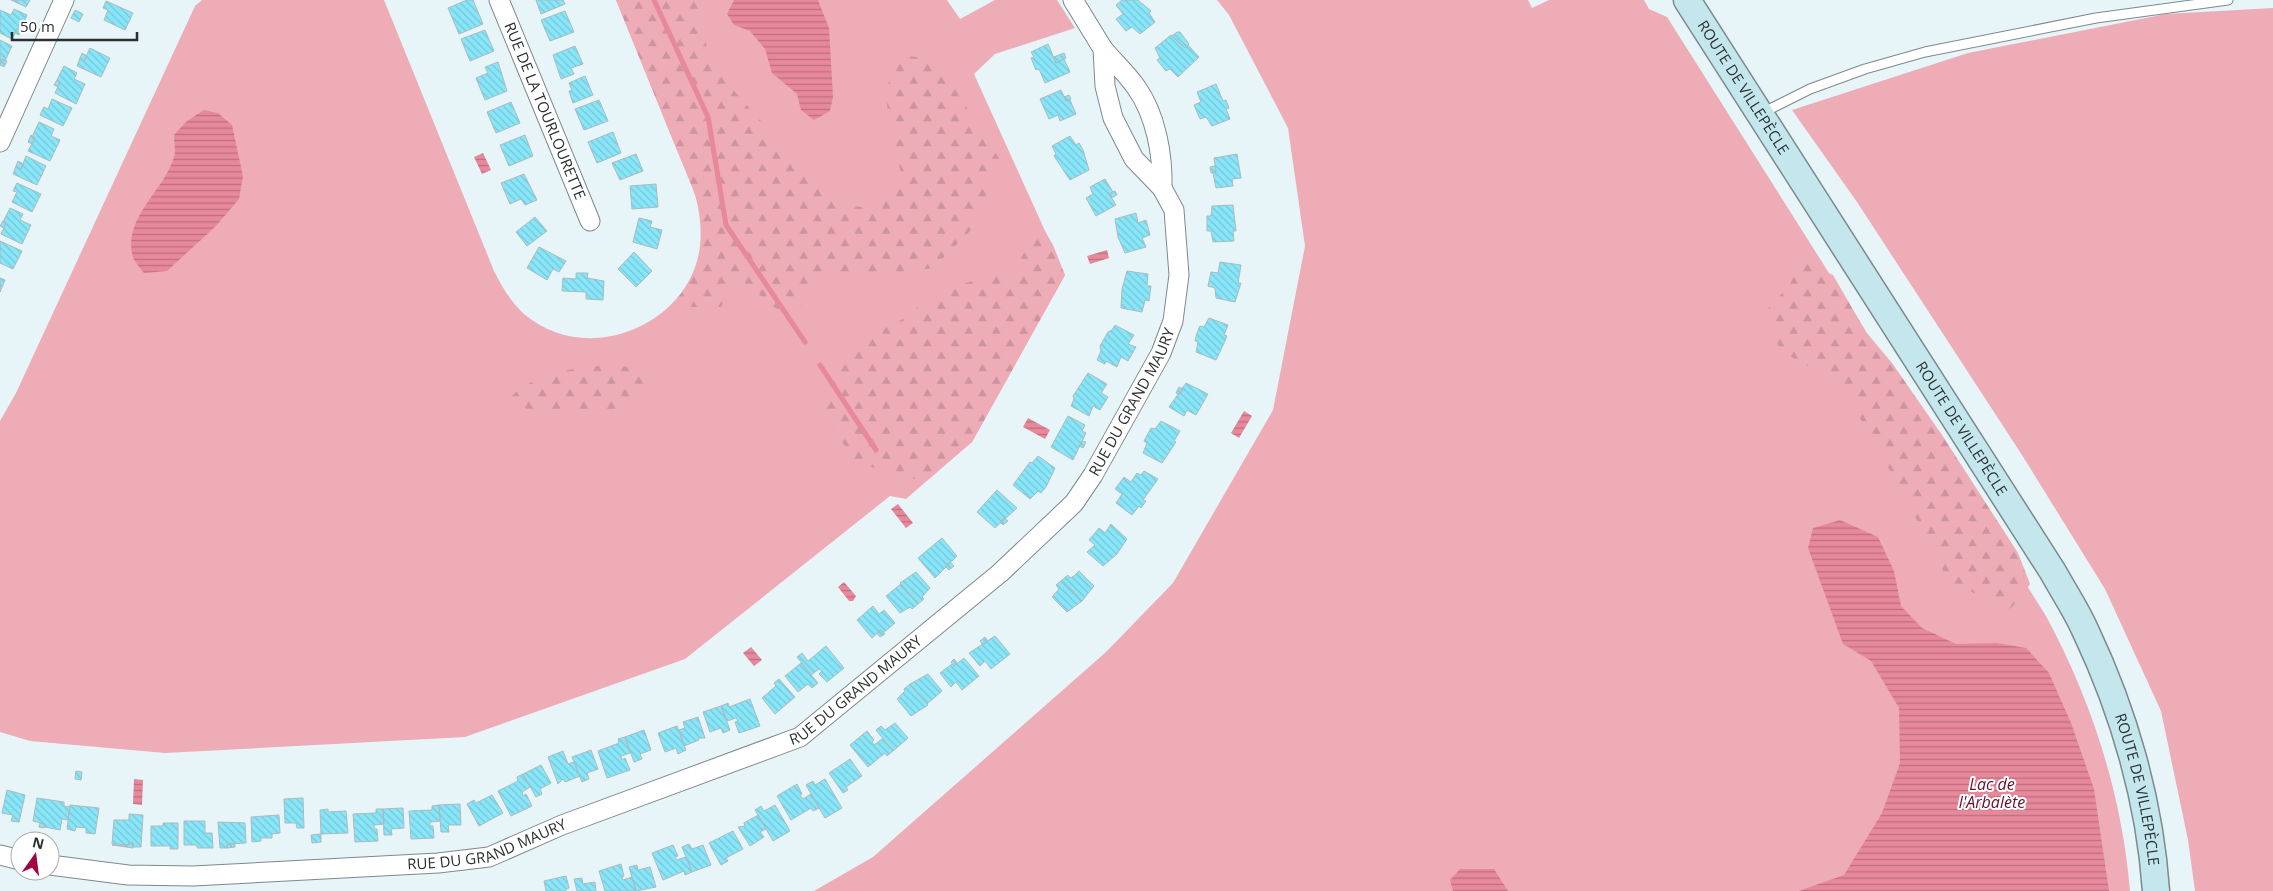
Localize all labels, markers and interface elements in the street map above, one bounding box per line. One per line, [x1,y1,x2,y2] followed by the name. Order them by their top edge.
[12,10,138,42] scale bar
[20,16,55,36] text: 50 m
[1694,16,1794,158] street label: ROUTE DE VILLEPÈCLE
[500,19,591,202] street label: RUE DE LA TOURLOURETTE
[1083,324,1179,479] street label: RUE DU GRAND MAURY
[1912,357,2013,499] street label: ROUTE DE VILLEPÈCLE
[786,630,926,749] street label: RUE DU GRAND MAURY
[2111,710,2165,867] street label: ROUTE DE VILLEPÈCLE
[1959,773,2025,813] water label: Lac de l'Arbalète
[407,813,570,874] street label: RUE DU GRAND MAURY
[10,831,60,881] north arrow
[30,832,46,853] text: N

